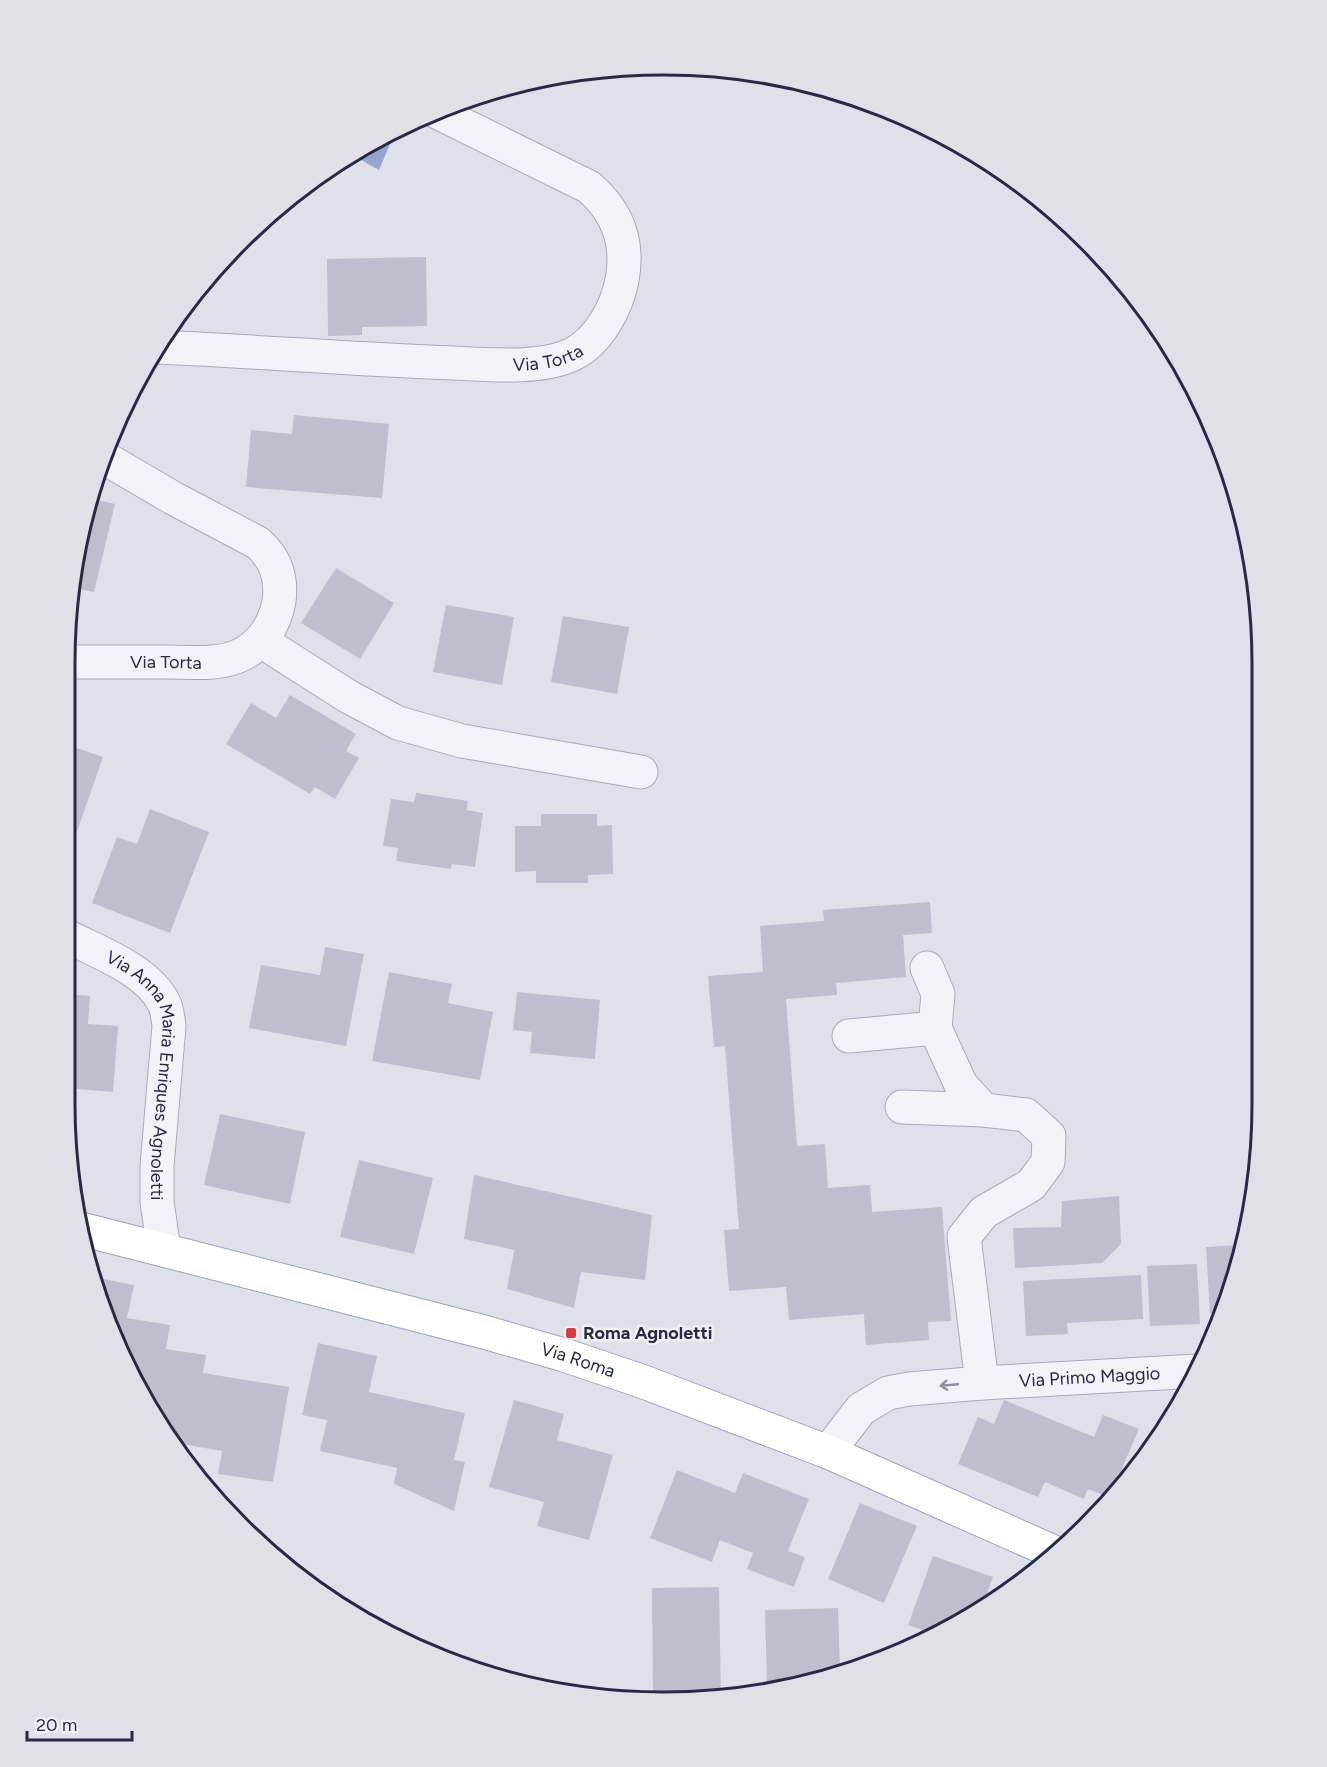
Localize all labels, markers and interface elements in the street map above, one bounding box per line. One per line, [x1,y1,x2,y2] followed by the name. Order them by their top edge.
[512,340,587,376] street label: Via Torta
[130,651,202,674] street label: Via Torta
[102,946,180,1200] street label: Via Anna Maria Enriques Agnoletti
[583,1322,712,1344] place label: Roma Agnoletti
[564,1326,578,1340] marker: Roma Agnoletti
[538,1338,618,1382] street label: Via Roma
[1018,1362,1161,1392] street label: Via Primo Maggio
[940,1380,960,1391] one-way arrow
[27,1704,132,1742] scale bar
[36,1714,77,1736] text: 20 m

